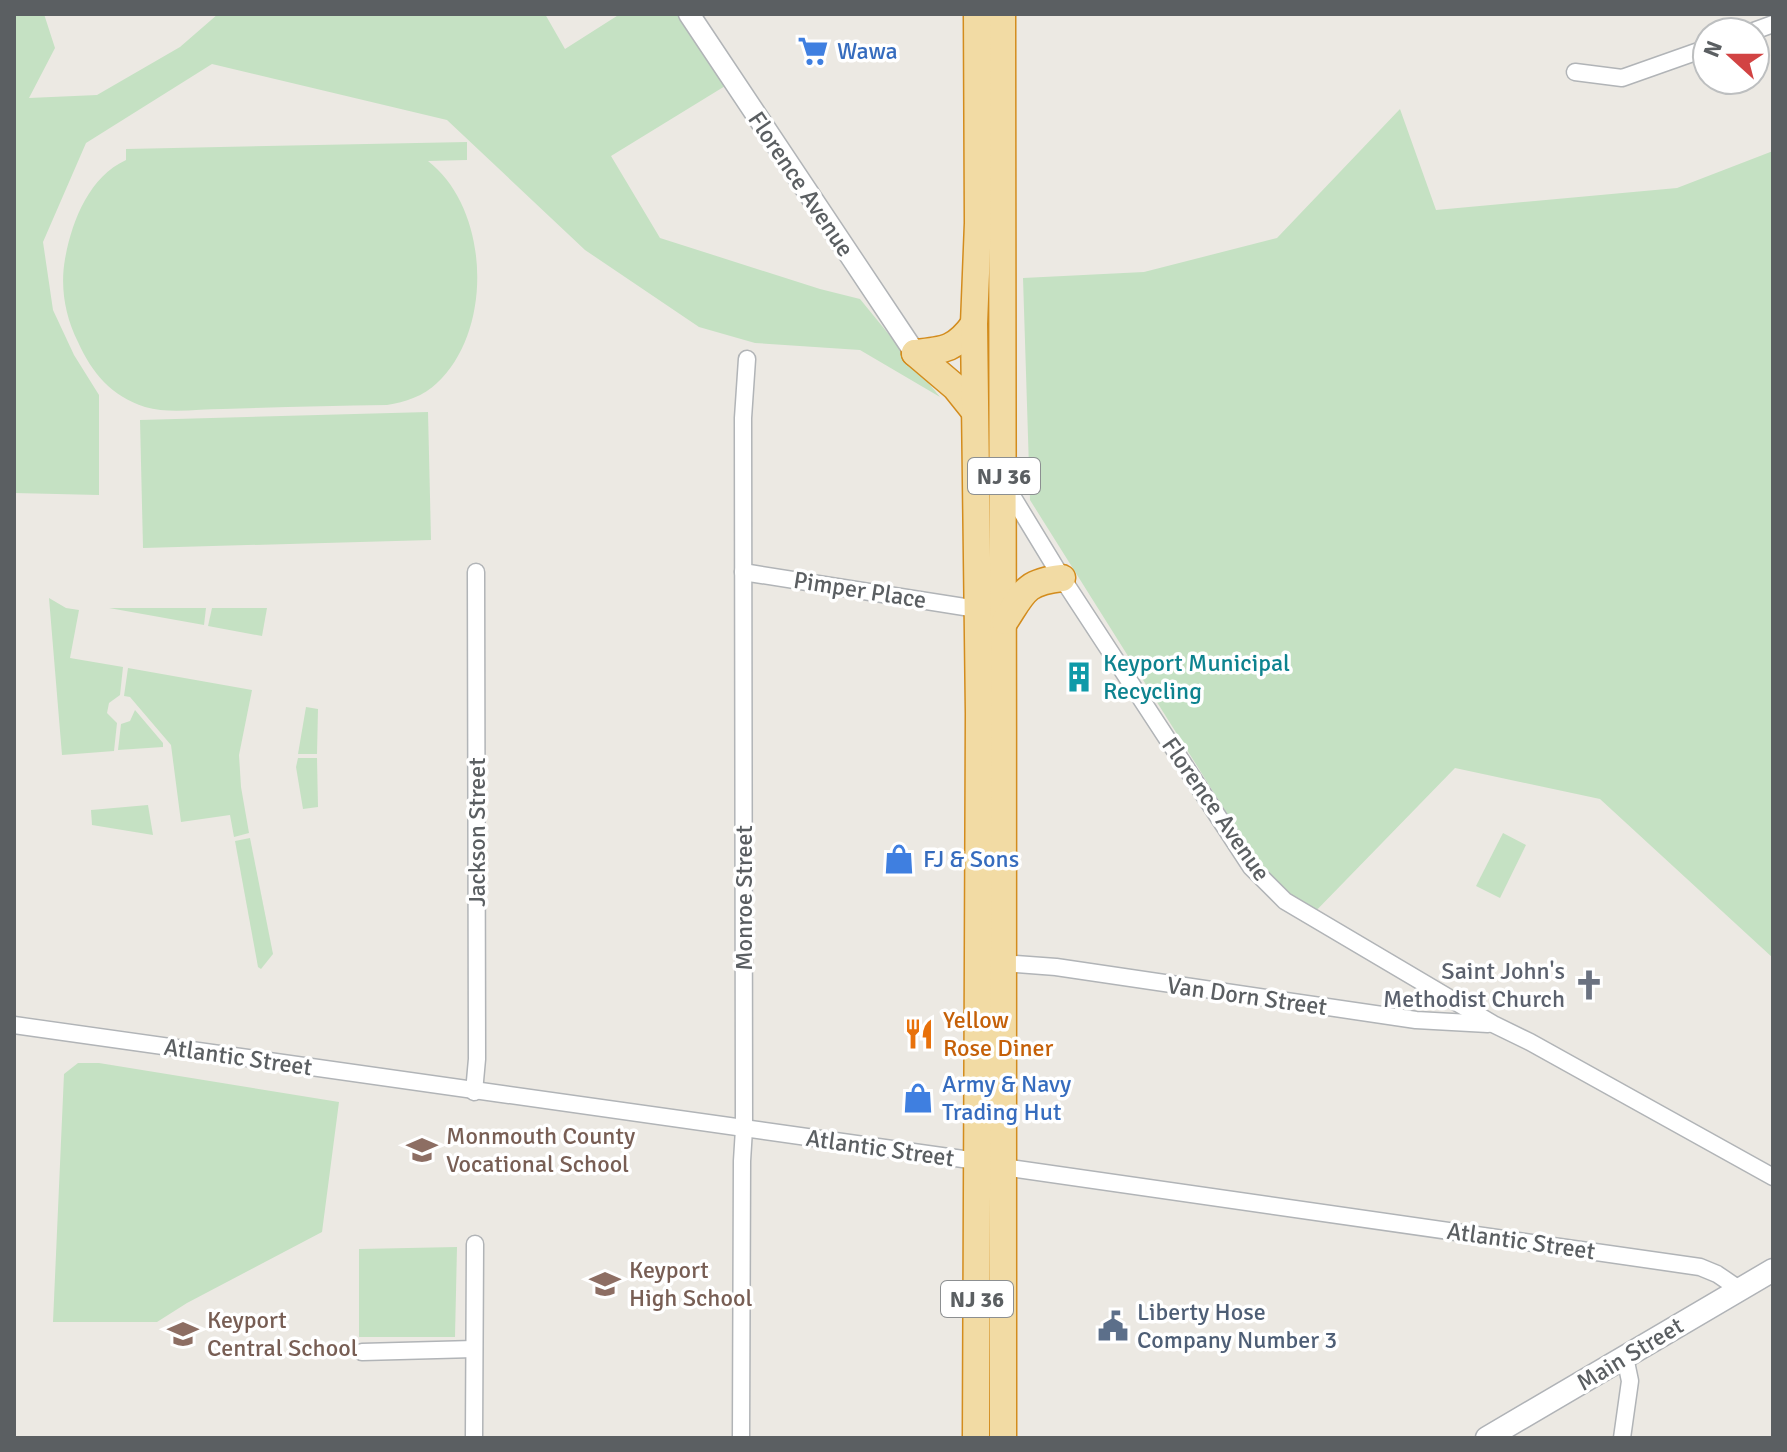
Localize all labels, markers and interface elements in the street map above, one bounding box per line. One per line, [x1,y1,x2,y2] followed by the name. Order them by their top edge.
[1691,16,1771,96] north arrow
[796,34,830,68] supermarket icon: Wawa
[837,36,898,66] place label: Wawa
[1697,37,1728,61] text: N
[741,106,861,262] street label: Florence Avenue
[968,458,1040,494] road number: NJ 36
[791,565,929,615] street label: Pimper Place
[1103,648,1290,706] place label: Keyport Municipal Recycling
[1062,660,1096,694] building icon: Keyport Municipal Recycling
[1155,731,1277,887] street label: Florence Avenue
[462,757,492,907] street label: Jackson Street
[729,825,759,971] street label: Monroe Street
[882,842,916,876] shop icon: FJ & Sons
[923,844,1019,874] place label: FJ & Sons
[1383,956,1565,1014] place label: Saint John's Methodist Church
[1572,968,1606,1002] church icon: Saint John's Methodist Church
[1165,970,1329,1022] street label: Van Dorn Street
[943,1005,1054,1063] place label: Yellow Rose Diner
[902,1017,936,1051] restaurant icon: Yellow Rose Diner
[162,1032,314,1082] street label: Atlantic Street
[942,1069,1071,1127] place label: Army & Navy Trading Hut
[901,1081,935,1115] shop icon: Army & Navy Trading Hut
[446,1121,635,1179] place label: Monmouth County Vocational School
[804,1123,956,1173] street label: Atlantic Street
[405,1133,439,1167] school or university icon: Monmouth County Vocational School
[1445,1216,1597,1266] street label: Atlantic Street
[629,1255,752,1313] place label: Keyport High School
[588,1267,622,1301] school or university icon: Keyport High School
[941,1281,1013,1317] road number: NJ 36
[1137,1297,1337,1355] place label: Liberty Hose Company Number 3
[207,1305,358,1363] place label: Keyport Central School
[1096,1309,1130,1343] public building icon: Liberty Hose Company Number 3
[1571,1310,1689,1398] street label: Main Street
[166,1317,200,1351] school or university icon: Keyport Central School

